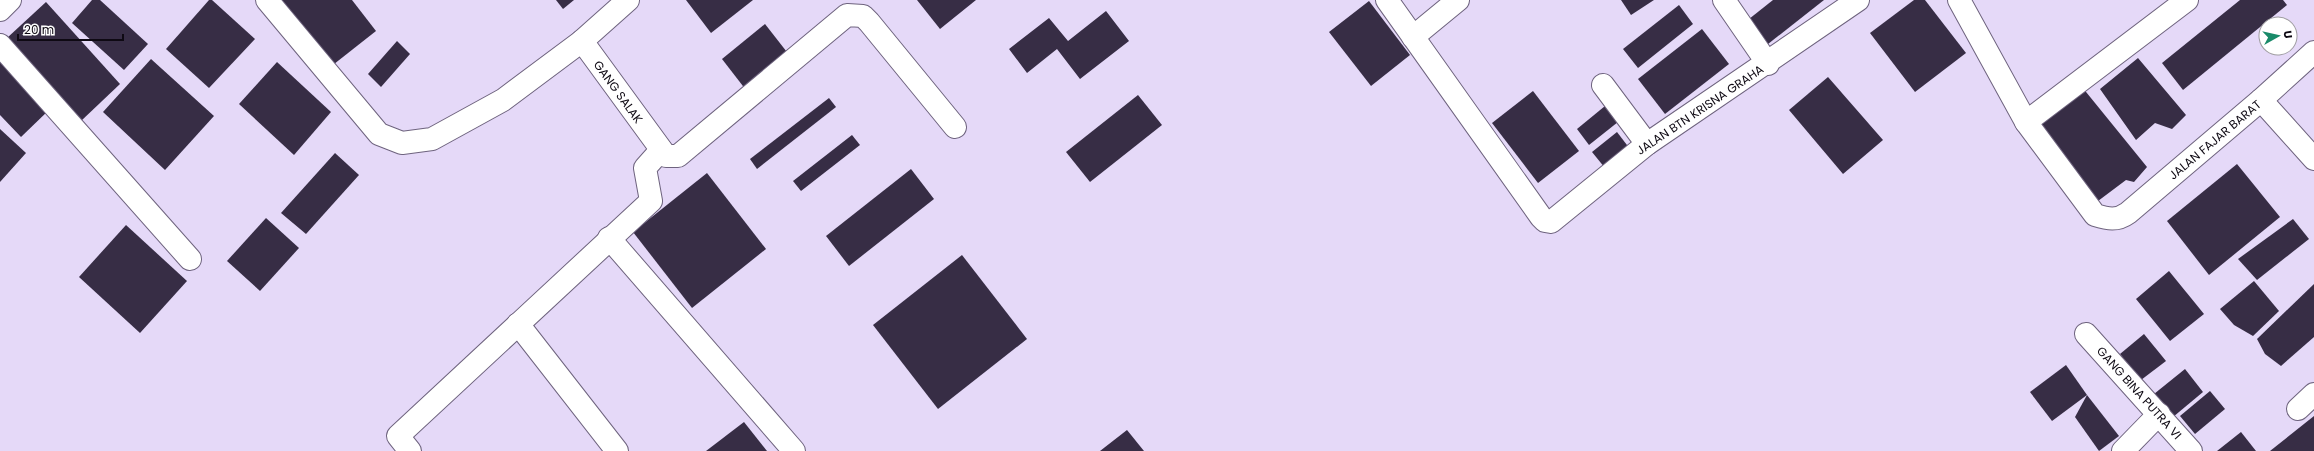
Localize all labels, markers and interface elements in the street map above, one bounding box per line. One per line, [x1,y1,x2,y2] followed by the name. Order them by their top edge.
[18,16,123,42] scale bar
[2258,16,2298,56] north arrow
[24,21,54,38] text: 20 m
[2279,30,2296,40] text: U
[590,57,647,127] street label: GANG SALAK
[1633,61,1767,159] street label: JALAN BTN KRISNA GRAHA
[2165,96,2265,183] street label: JALAN FAJAR BARAT
[2093,343,2186,443] street label: GANG BINA PUTRA VI

